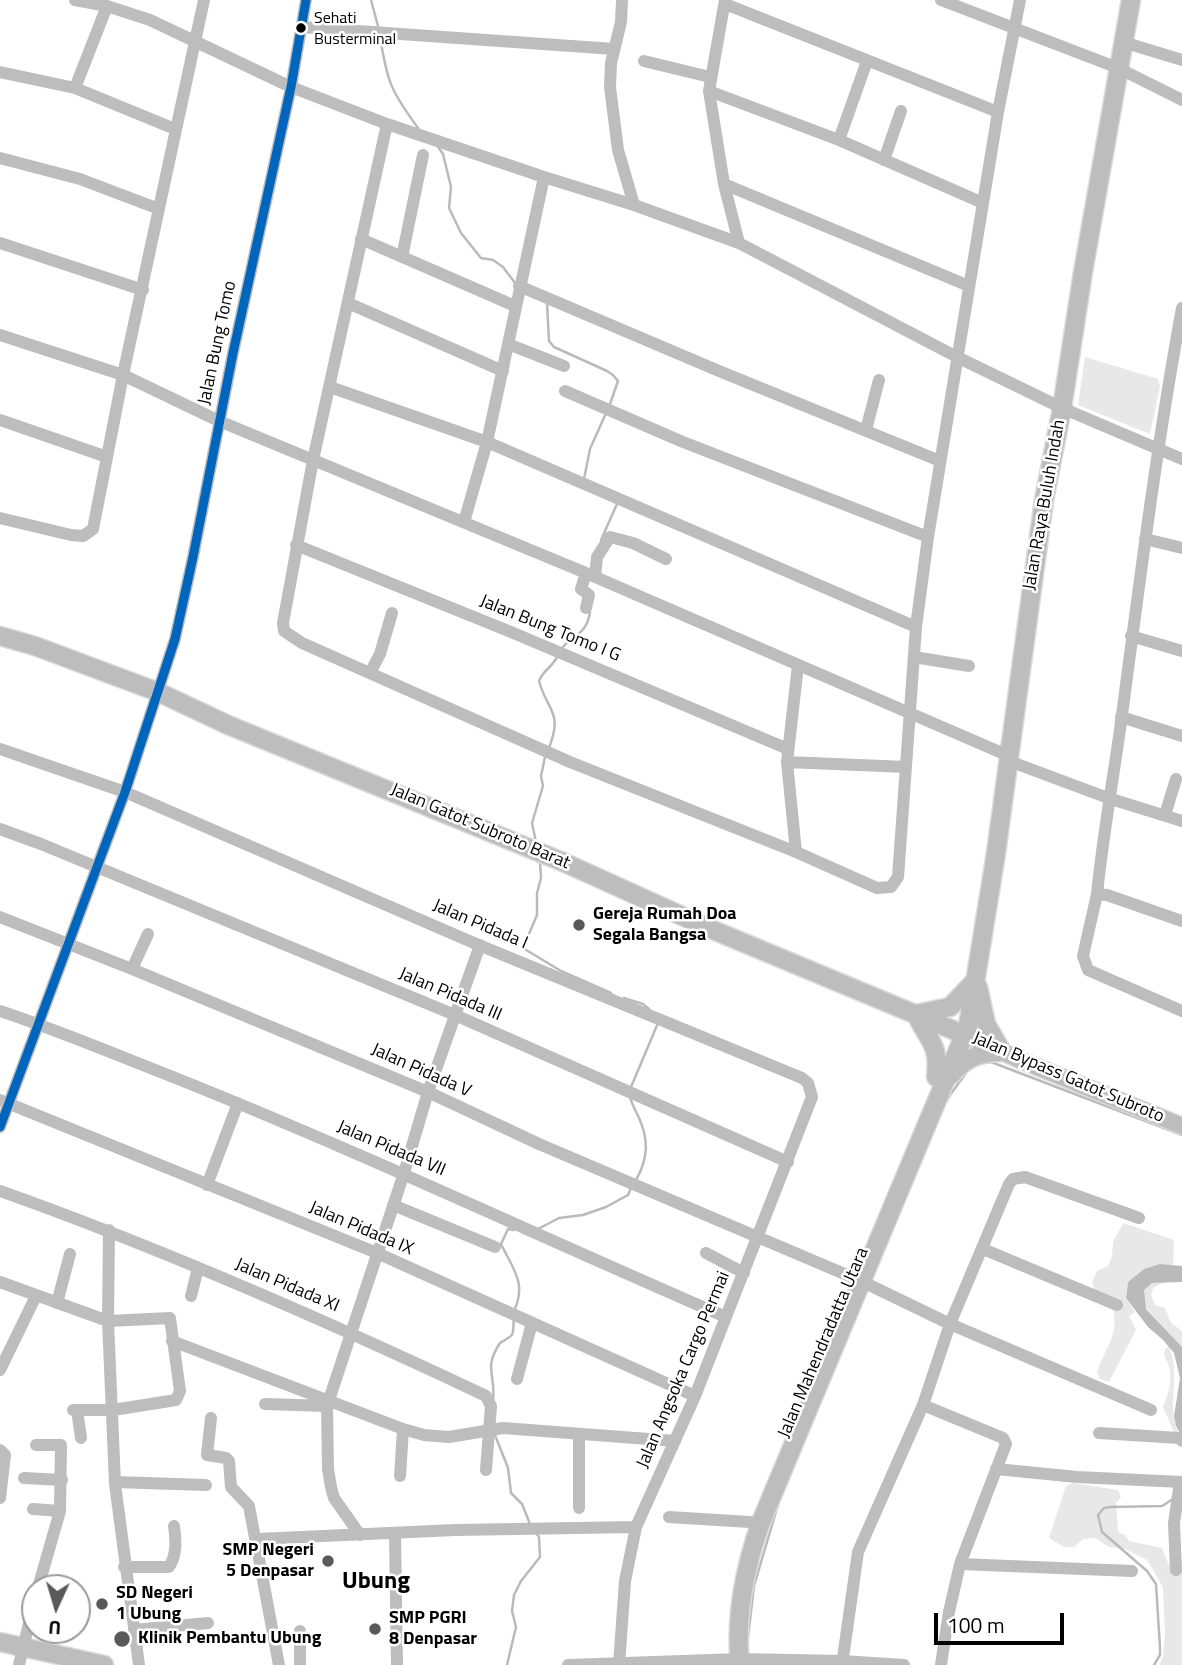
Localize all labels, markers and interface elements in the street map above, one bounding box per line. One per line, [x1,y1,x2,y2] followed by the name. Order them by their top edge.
[314,9,396,47] place label: Sehati Busterminal
[294,21,308,35] marker: Sehati Busterminal
[194,279,242,407] street label: Jalan Bung Tomo
[1019,418,1071,592] street label: Jalan Raya Buluh Indah
[476,591,624,667] street label: Jalan Bung Tomo I G
[387,779,573,875] street label: Jalan Gatot Subroto Barat
[429,895,531,955] street label: Jalan Pidada I
[593,904,736,946] place label: Gereja Rumah Doa Segala Bangsa
[571,917,587,933] marker: Gereja Rumah Doa Segala Bangsa
[395,964,505,1026] street label: Jalan Pidada III
[969,1028,1167,1128] street label: Jalan Bypass Gatot Subroto
[368,1039,474,1103] street label: Jalan Pidada V
[333,1116,449,1182] street label: Jalan Pidada VII
[306,1197,416,1261] street label: Jalan Pidada IX
[774,1245,874,1441] street label: Jalan Mahendradatta Utara
[232,1254,342,1318] street label: Jalan Pidada XI
[633,1268,735,1472] street label: Jalan Angsoka Cargo Permai
[223,1540,314,1582] place label: SMP Negeri 5 Denpasar
[320,1553,336,1569] marker: SMP Negeri 5 Denpasar
[342,1568,410,1596] district label: Ubung
[21,1574,91,1644] north arrow
[116,1583,193,1626] place label: SD Negeri 1 Ubung
[94,1596,110,1612] marker: SD Negeri 1 Ubung
[937,1598,1066,1642] scale bar
[389,1608,477,1650] place label: SMP PGRI 8 Denpasar
[947,1609,1004,1641] text: 100 m
[47,1614,62,1643] text: U
[367,1621,383,1637] marker: SMP PGRI 8 Denpasar
[138,1628,321,1650] place label: Klinik Pembantu Ubung
[112,1629,132,1649] marker: Klinik Pembantu Ubung

